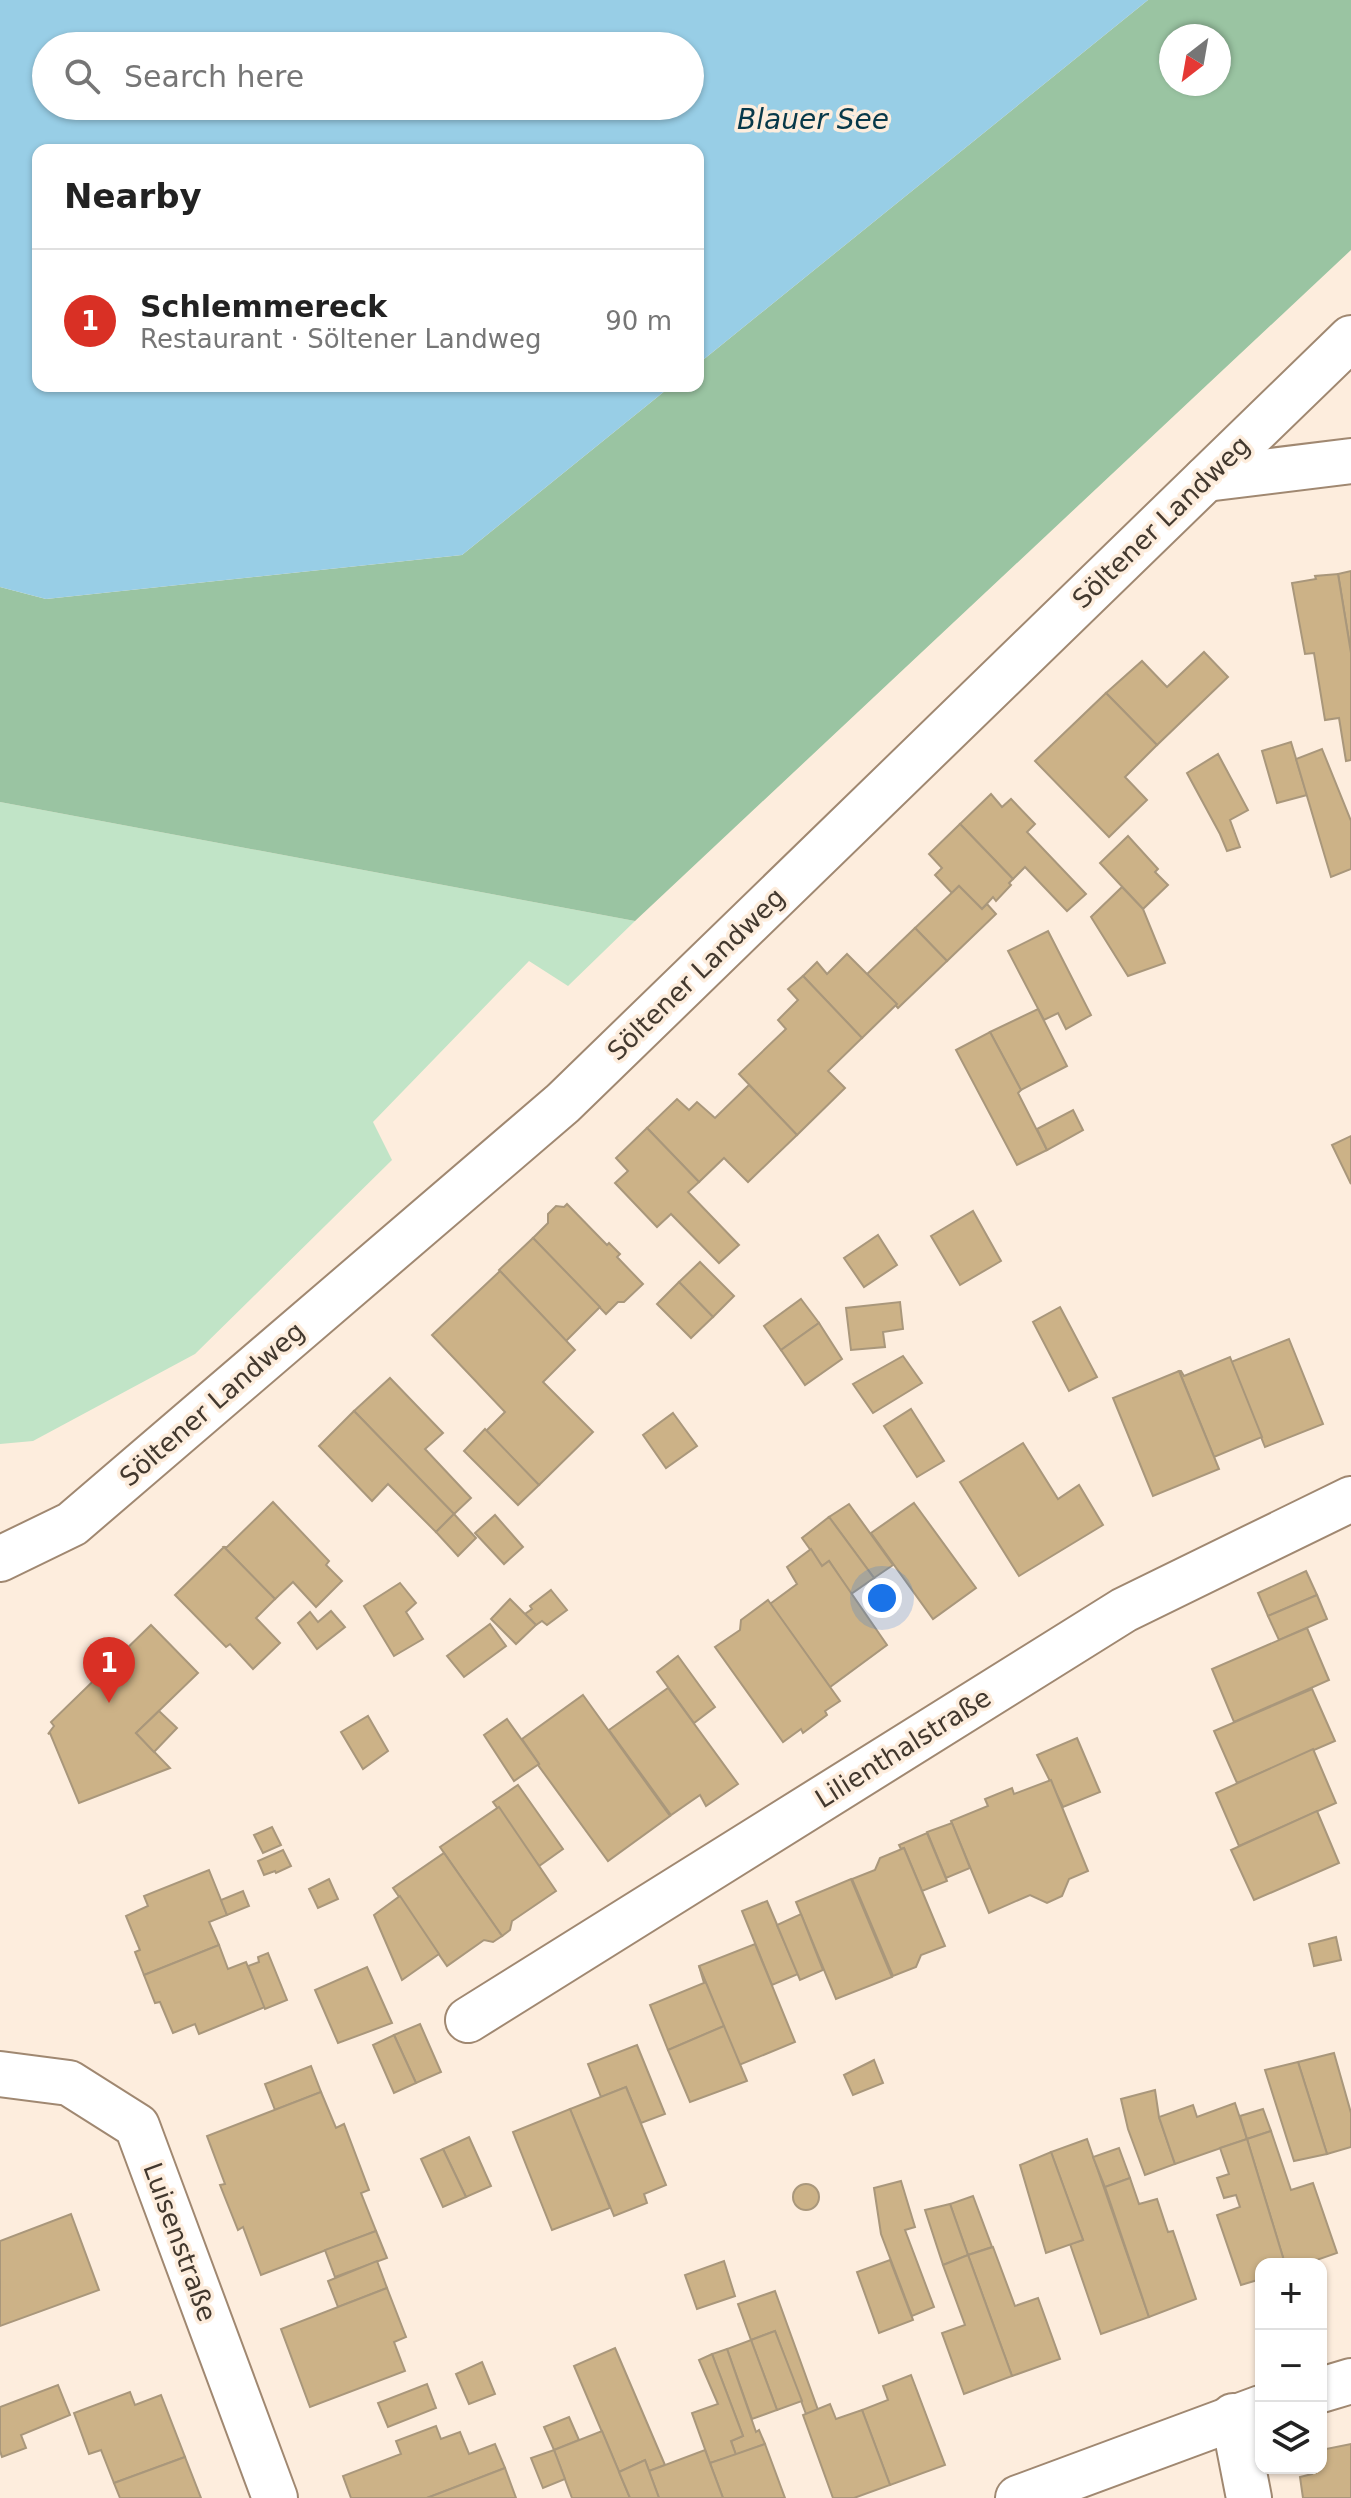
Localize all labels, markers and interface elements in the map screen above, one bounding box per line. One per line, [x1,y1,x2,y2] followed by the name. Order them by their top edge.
[1159,24,1231,96] north arrow
[32,32,704,120] search box
[60,54,104,98] icon: search
[124,59,304,94] text: Search here
[737,103,889,136] water label: Blauer See
[64,176,202,216] text: Nearby
[140,289,387,324] text: Schlemmereck
[81,306,99,336] text: 1
[605,306,672,336] text: 90 m
[140,324,542,354] text: Restaurant · Söltener Landweg
[1066,430,1256,614] street label: Söltener Landweg
[601,882,791,1066] street label: Söltener Landweg
[114,1316,310,1492] street label: Söltener Landweg
[862,1578,902,1618] your location
[83,1637,135,1703] pin: 1
[810,1682,996,1814] street label: Lilienthalstraße
[137,2159,223,2325] street label: Luisenstraße
[1255,2258,1327,2474] map controls
[1255,2258,1327,2330] button: +
[1255,2330,1327,2402] button: −
[1255,2402,1327,2474] button: layers

